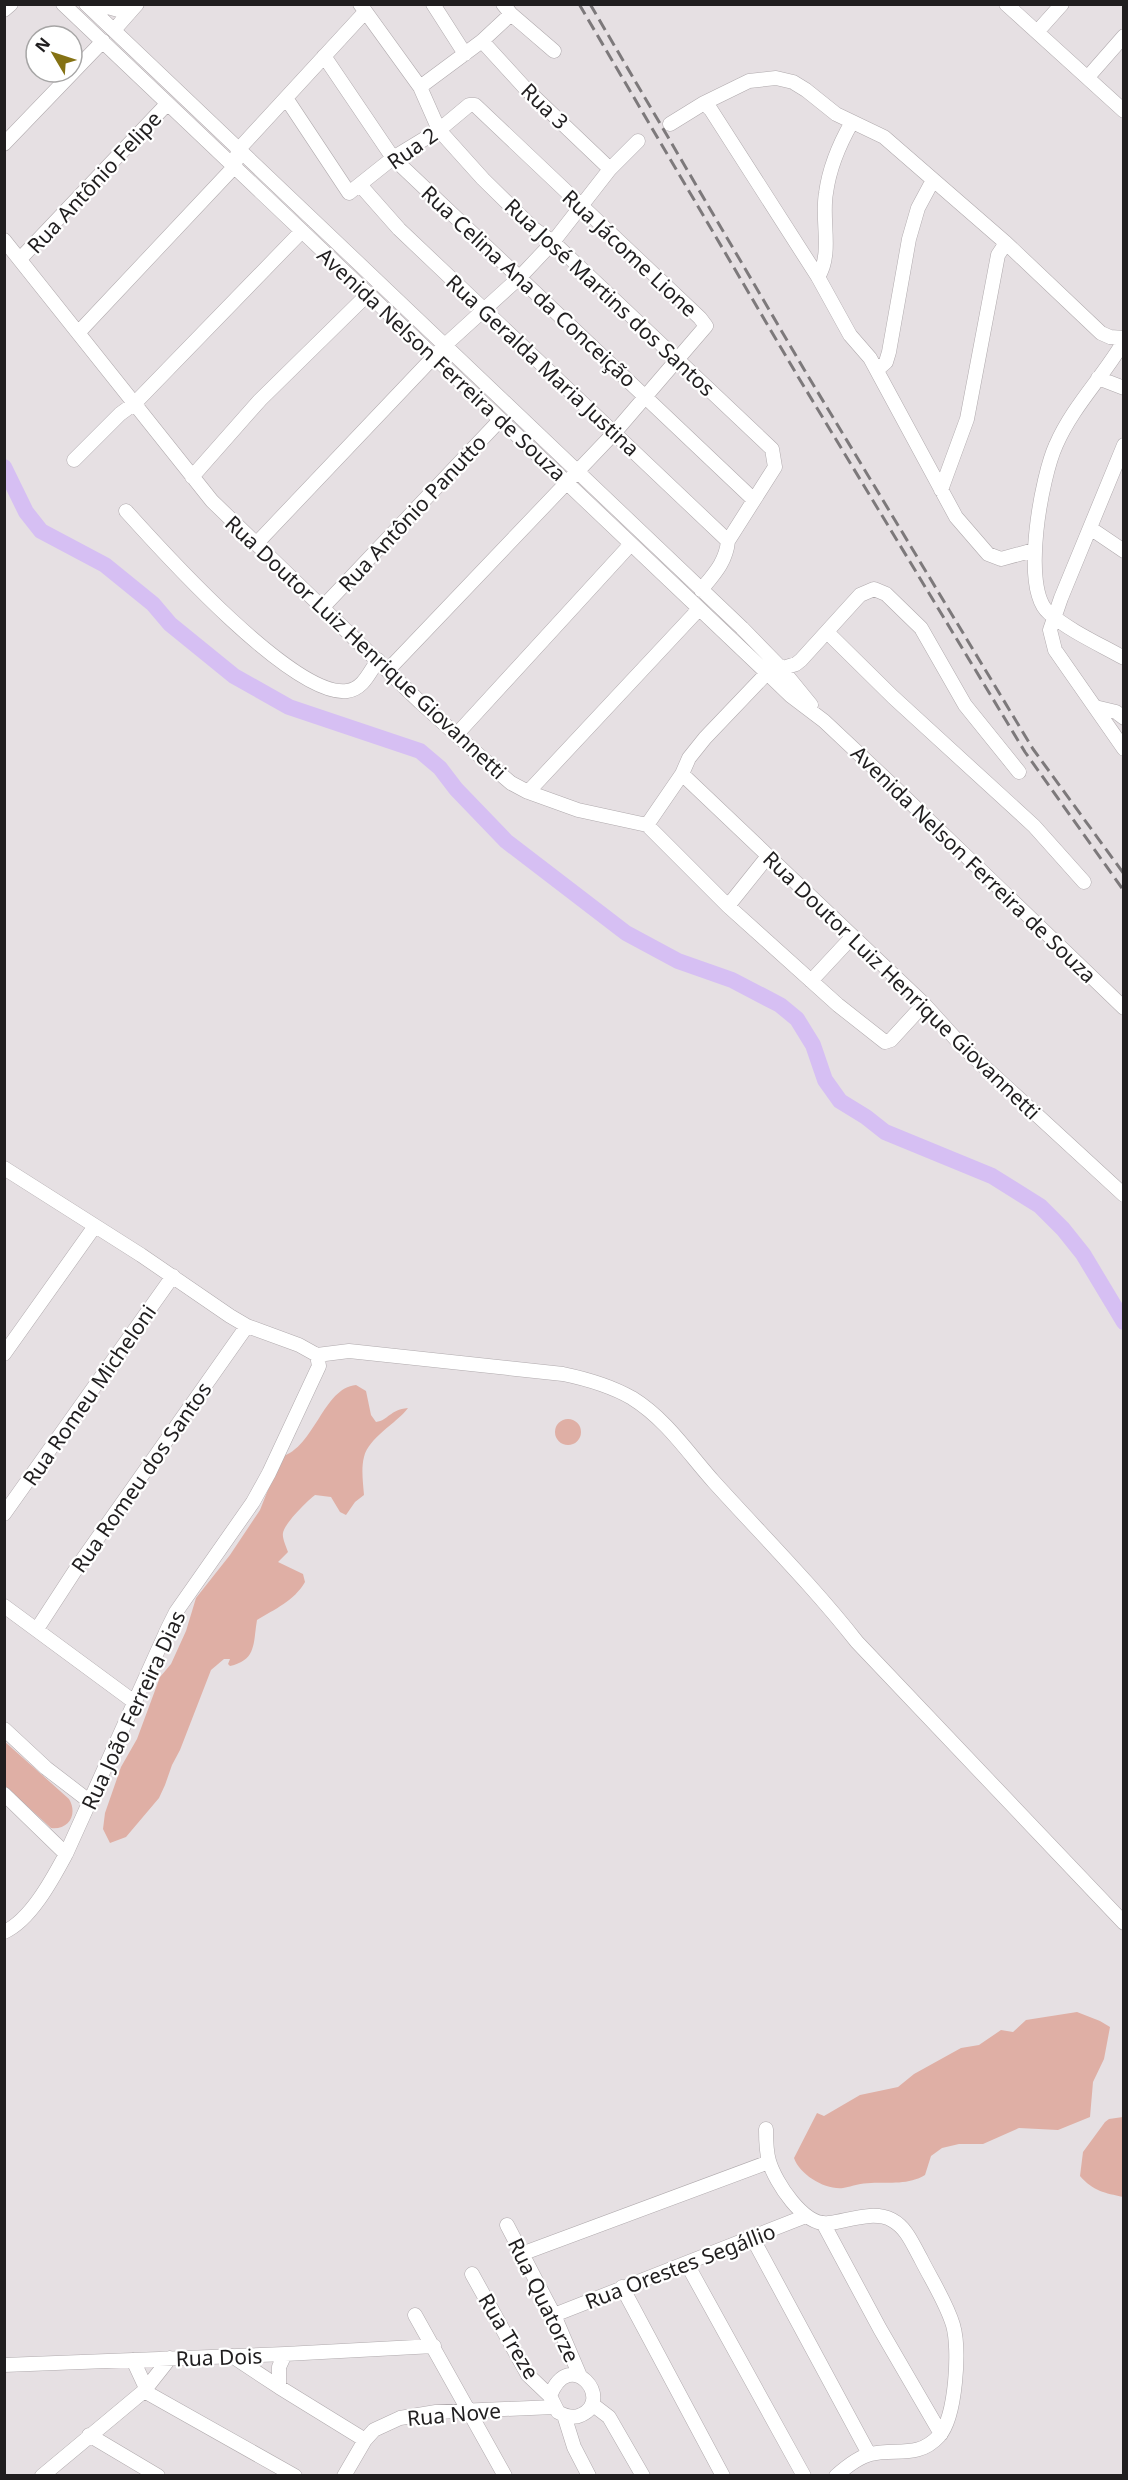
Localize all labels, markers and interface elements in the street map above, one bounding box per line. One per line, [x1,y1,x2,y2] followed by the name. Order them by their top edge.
[24,24,84,84] north arrow
[30,33,55,57] text: N
[515,77,575,135] street label: Rua 3
[21,105,167,259] street label: Rua Antônio Felipe
[381,121,443,175] street label: Rua 2
[416,179,642,393] street label: Rua Celina Ana da Conceição
[557,183,703,323] street label: Rua Jácome Lione
[499,192,721,402] street label: Rua José Martins dos Santos
[312,241,572,487] street label: Avenida Nelson Ferreira de Souza
[440,268,646,462] street label: Rua Geralda Maria Justina
[332,429,492,597] street label: Rua Antônio Panutto
[219,509,513,785] street label: Rua Doutor Luiz Henrique Giovannetti
[845,739,1103,989] street label: Avenida Nelson Ferreira de Souza
[757,845,1047,1125] street label: Rua Doutor Luiz Henrique Giovannetti
[16,1299,162,1491] street label: Rua Romeu Micheloni
[65,1376,217,1578] street label: Rua Romeu dos Santos
[75,1606,191,1814] street label: Rua João Ferreira Dias
[581,2217,779,2315] street label: Rua Orestes Segállio
[502,2233,586,2367] street label: Rua Quatorze
[472,2288,546,2384] street label: Rua Treze
[175,2341,263,2373] street label: Rua Dois
[406,2396,502,2432] street label: Rua Nove

